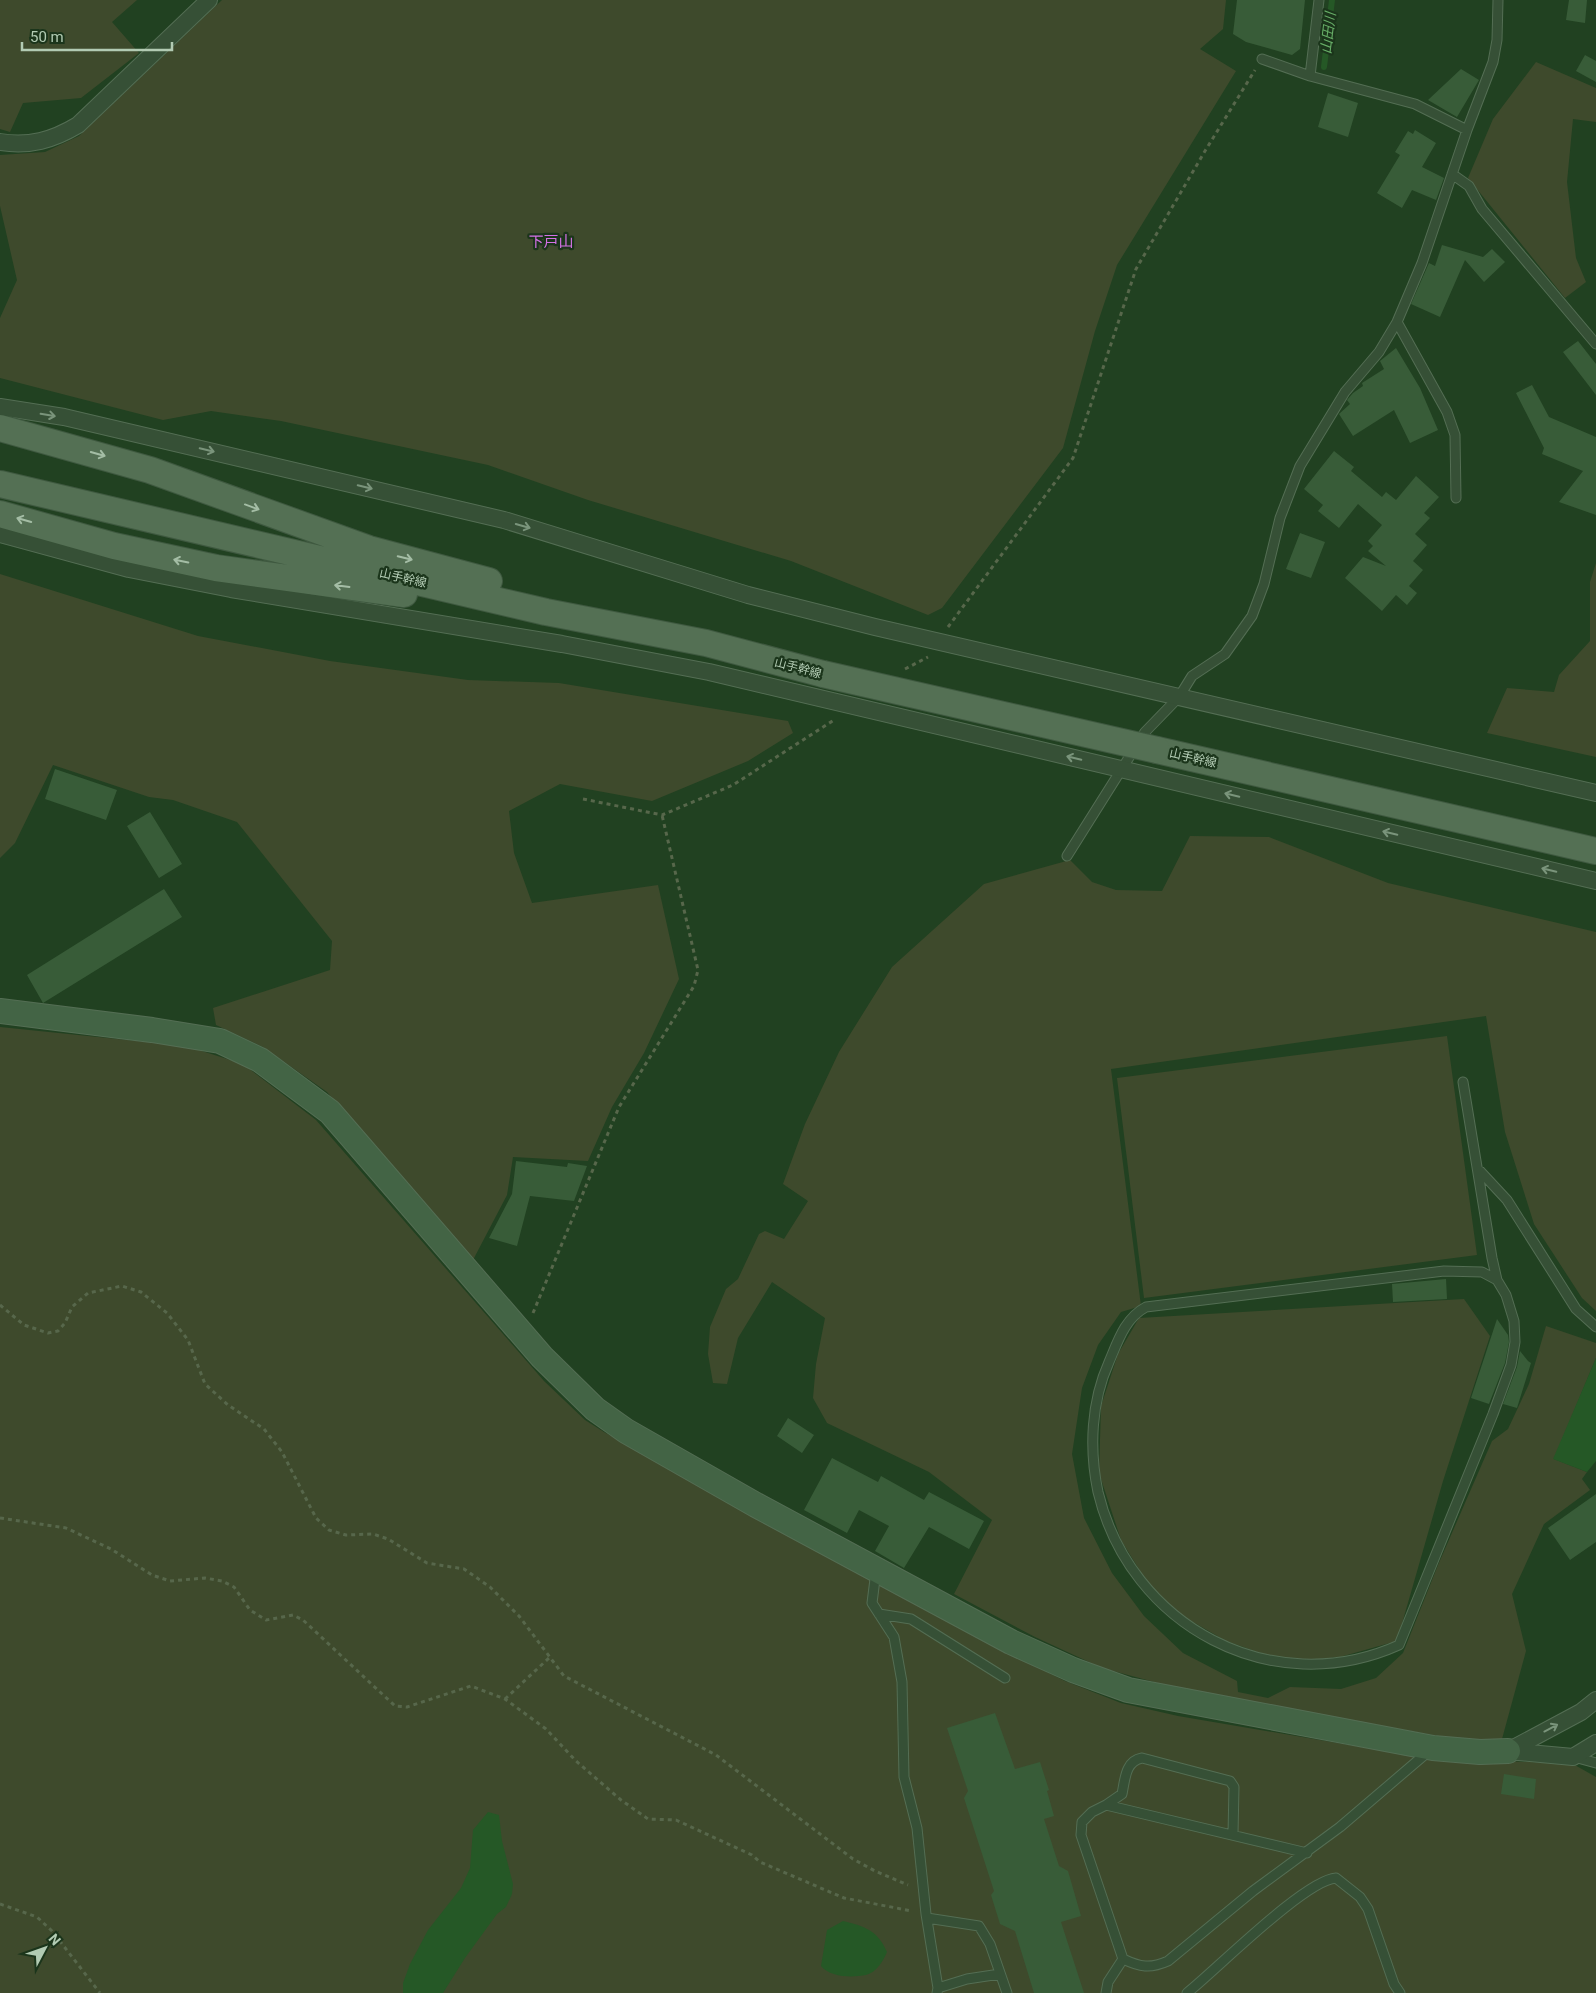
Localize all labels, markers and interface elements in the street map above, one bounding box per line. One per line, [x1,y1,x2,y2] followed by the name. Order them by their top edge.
[1318,9,1339,55] water label: 山田川
[22,20,172,52] scale bar
[30,28,64,46] text: 50 m
[528,233,574,251] district label: 下戸山
[40,410,56,420] one-way arrow
[198,446,214,455] one-way arrow
[89,450,105,459] one-way arrow
[357,483,373,492] one-way arrow
[243,503,259,512] one-way arrow
[16,515,32,525] one-way arrow
[514,521,530,531] one-way arrow
[397,554,413,564] one-way arrow
[174,556,190,565] one-way arrow
[378,566,428,590] street label: 山手幹線
[334,581,350,591] one-way arrow
[773,655,823,681] street label: 山手幹線
[1168,746,1218,770] street label: 山手幹線
[1067,753,1083,762] one-way arrow
[1225,790,1241,799] one-way arrow
[1383,828,1399,837] one-way arrow
[1541,865,1557,874] one-way arrow
[1543,1723,1558,1733] one-way arrow
[20,1923,70,1973] north arrow
[46,1930,64,1948] text: N

